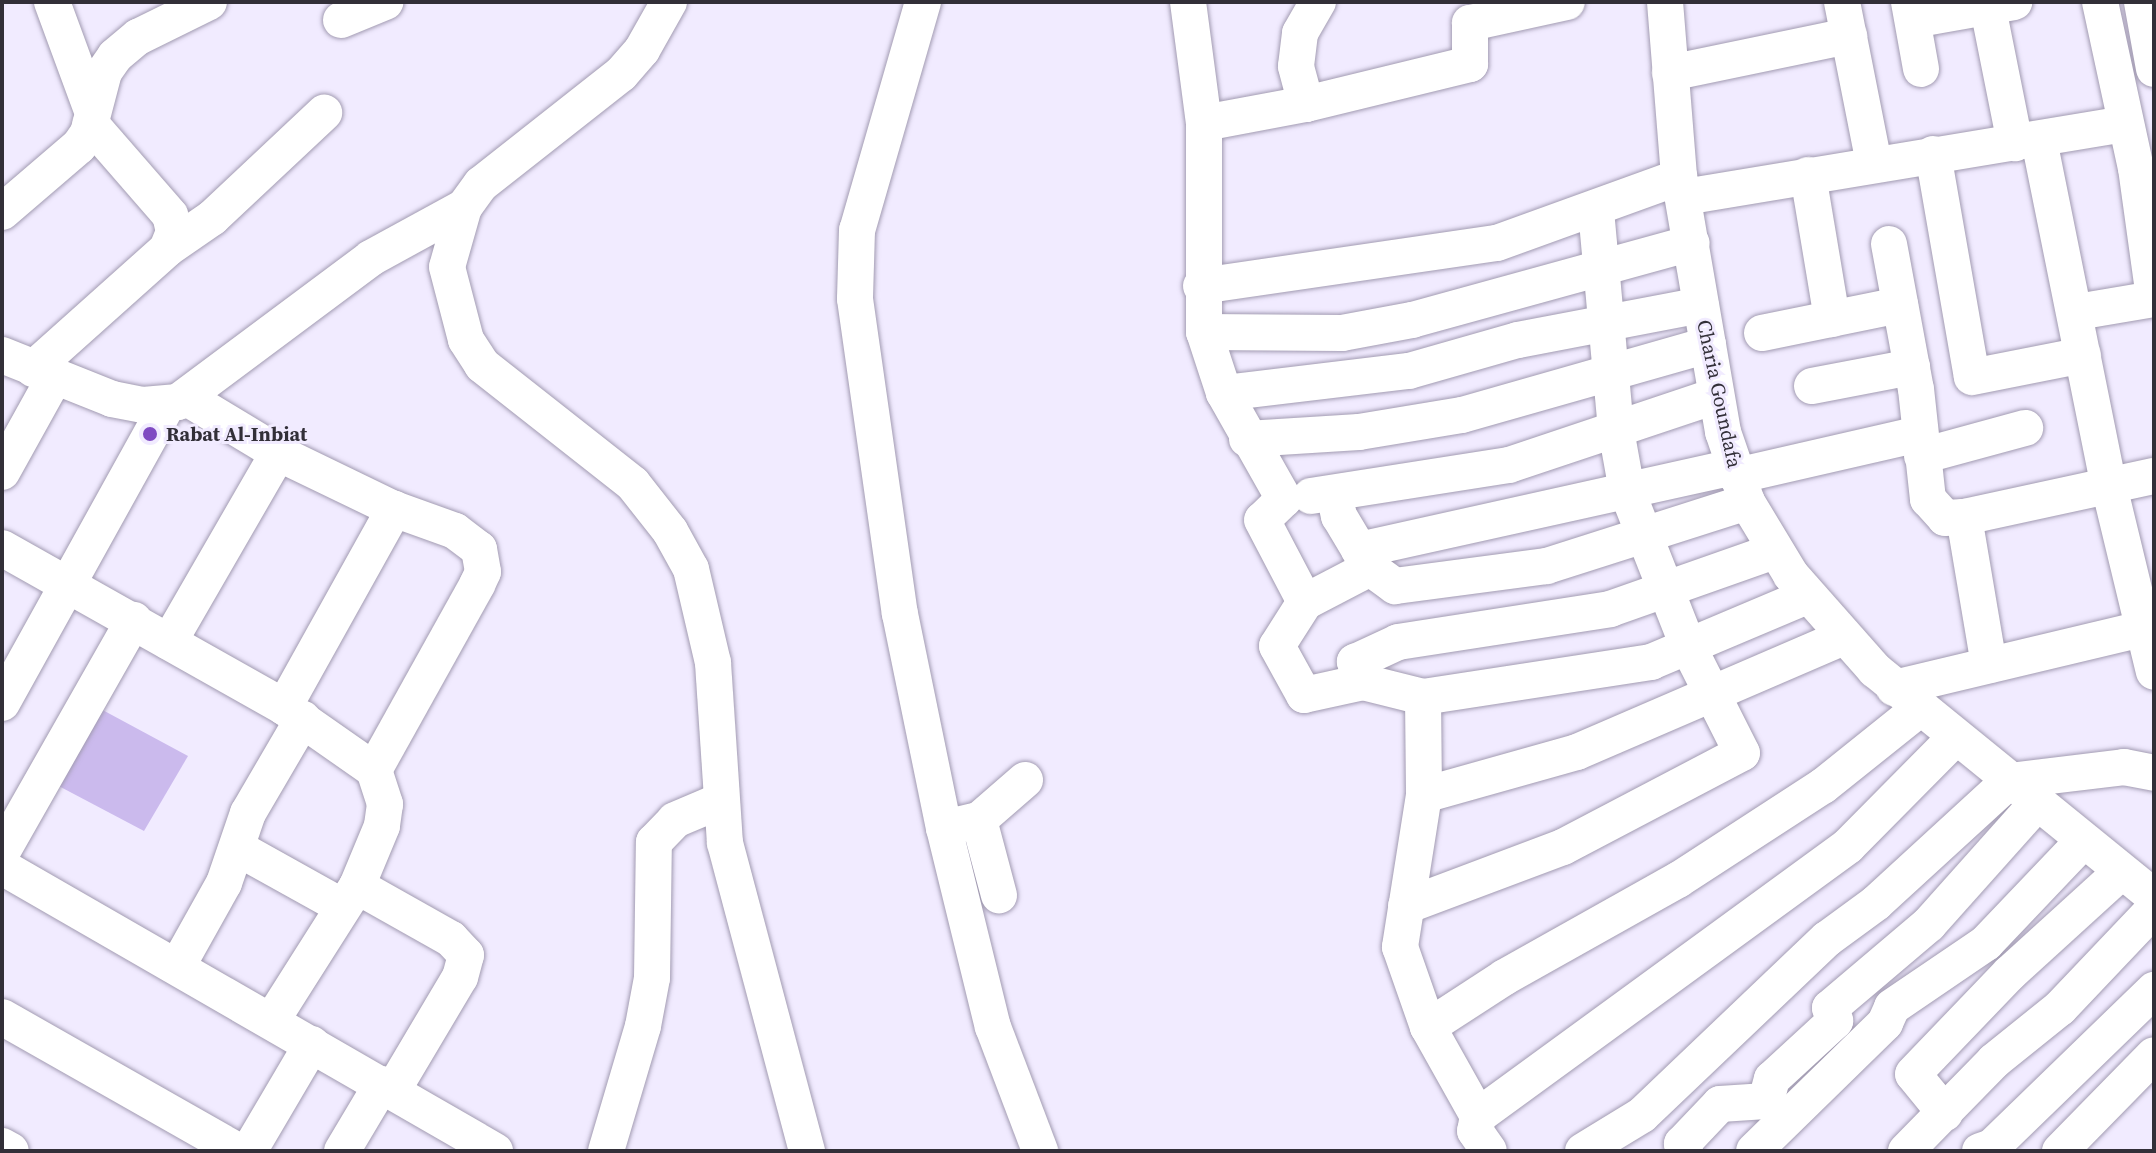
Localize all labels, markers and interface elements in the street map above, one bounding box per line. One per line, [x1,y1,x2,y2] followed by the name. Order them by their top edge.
[1692,318,1746,470] street label: Charia Goundafa
[166,422,307,446] place label: Rabat Al-Inbiat
[141,425,159,443] marker: Rabat Al-Inbiat

